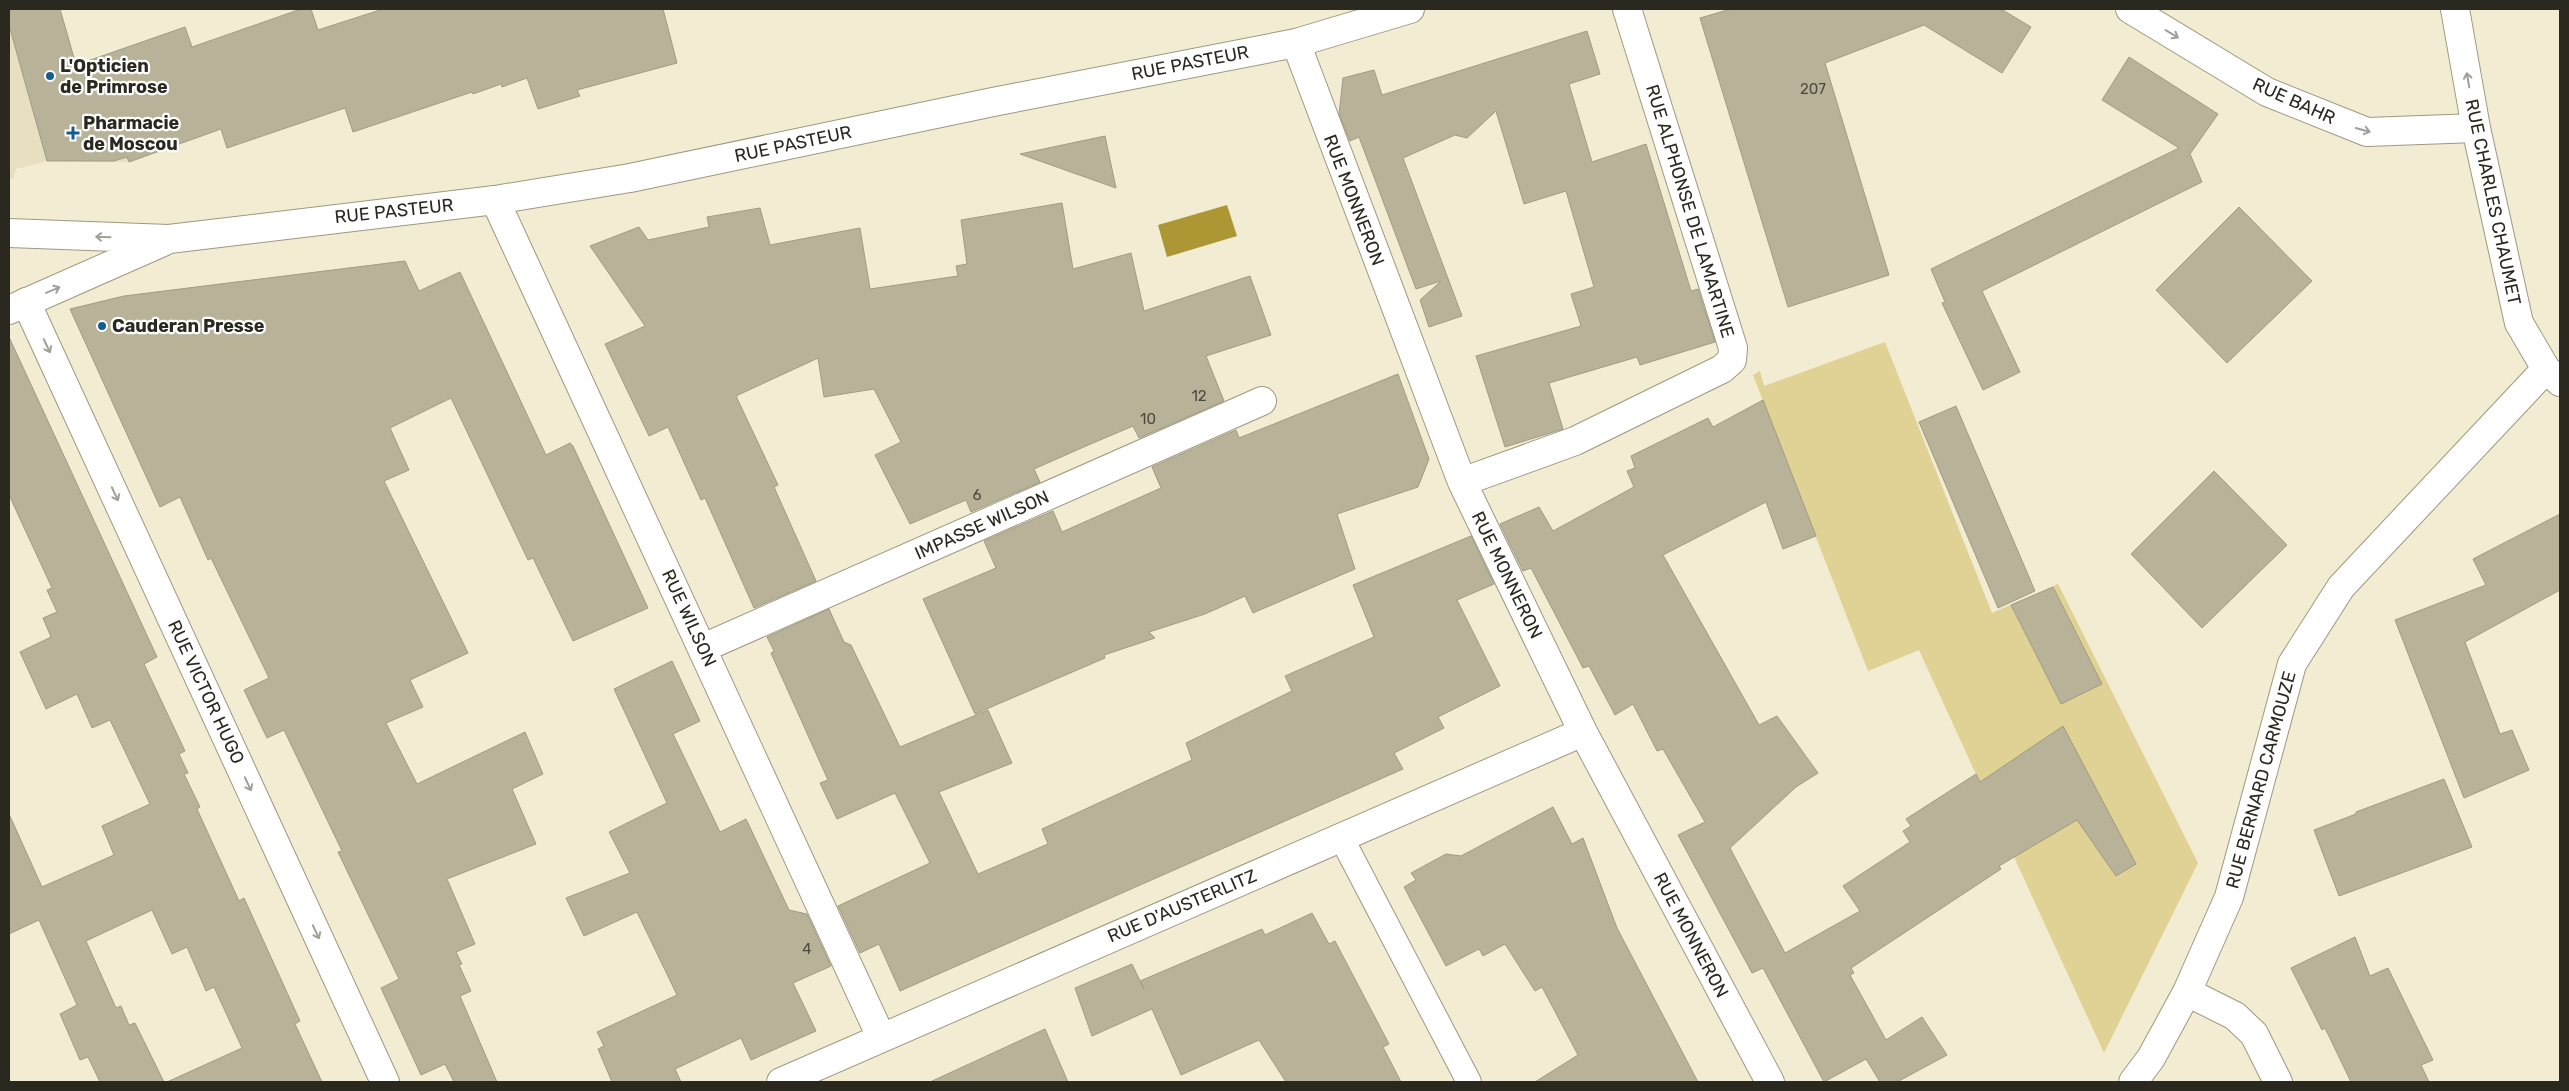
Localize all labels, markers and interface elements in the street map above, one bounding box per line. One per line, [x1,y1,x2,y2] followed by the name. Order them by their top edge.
[2164,30,2178,40] one-way arrow
[1129,41,1251,85] street label: RUE PASTEUR
[60,55,168,98] place label: L'Opticien de Primrose
[44,70,56,82] marker: L'Opticien de Primrose
[2249,73,2339,129] street label: RUE BAHR
[2462,73,2472,89] one-way arrow
[1800,80,1826,98] house number: 207
[1641,82,1739,340] street label: RUE ALPHONSE DE LAMARTINE
[2460,97,2526,307] street label: RUE CHARLES CHAUMET
[83,112,180,155] place label: Pharmacie de Moscou
[732,121,854,167] street label: RUE PASTEUR
[2355,125,2371,135] one-way arrow
[67,127,79,139] marker: Pharmacie de Moscou
[1319,131,1389,269] street label: RUE MONNERON
[334,194,455,228] street label: RUE PASTEUR
[95,232,112,242] one-way arrow
[45,285,60,295] one-way arrow
[112,315,265,337] place label: Cauderan Presse
[96,320,108,332] marker: Cauderan Presse
[43,338,52,353] one-way arrow
[1191,387,1207,405] house number: 12
[1140,410,1156,428] house number: 10
[110,486,120,501] one-way arrow
[911,486,1053,564] street label: IMPASSE WILSON
[972,486,982,504] house number: 6
[1467,508,1547,642] street label: RUE MONNERON
[657,566,721,670] street label: RUE WILSON
[163,616,249,768] street label: RUE VICTOR HUGO
[2221,669,2301,891] street label: RUE BERNARD CARMOUZE
[244,776,254,791] one-way arrow
[1104,865,1260,947] street label: RUE D'AUSTERLITZ
[1649,869,1733,1001] street label: RUE MONNERON
[312,924,322,939] one-way arrow
[802,940,812,958] house number: 4

